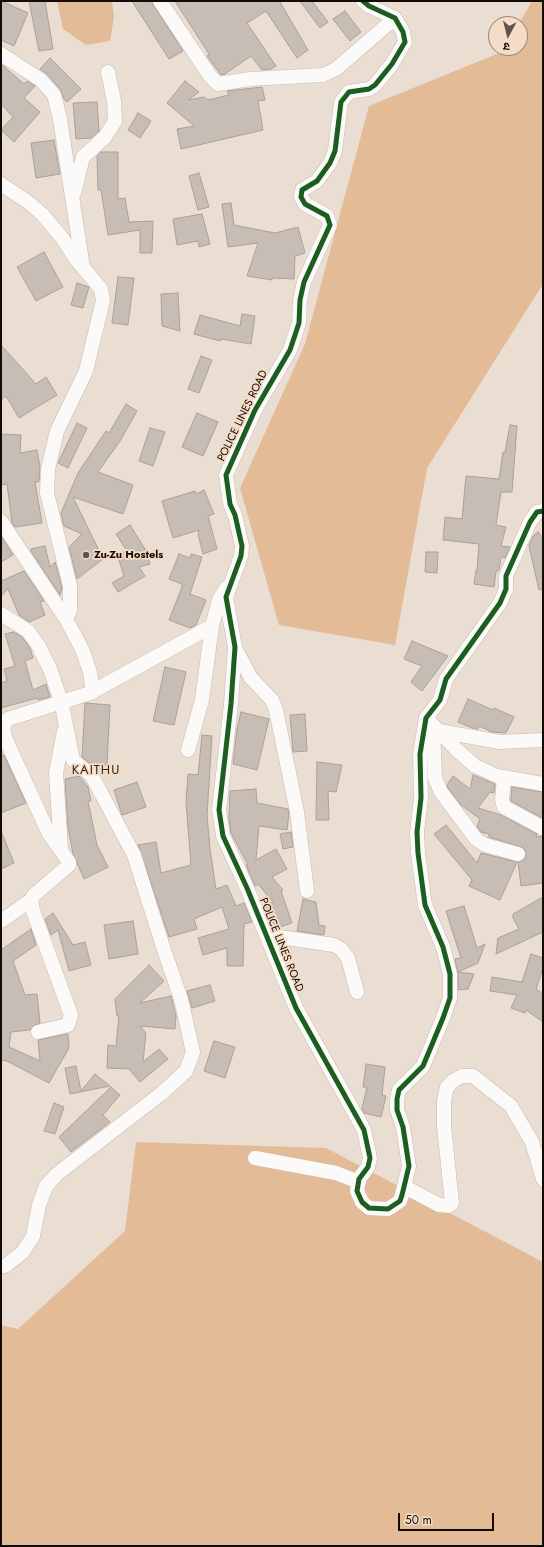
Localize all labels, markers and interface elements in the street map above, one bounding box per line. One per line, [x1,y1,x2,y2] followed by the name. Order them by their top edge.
[488,16,528,56] north arrow
[502,39,511,55] text: उ
[215,368,271,464] street label: POLICE LINES ROAD
[94,548,163,562] place label: Zu-Zu Hostels
[81,550,91,560] marker: Zu-Zu Hostels
[72,763,120,779] district label: KAITHU
[256,896,306,994] street label: POLICE LINES ROAD
[400,1505,496,1531] scale bar
[405,1511,432,1529] text: 50 m

